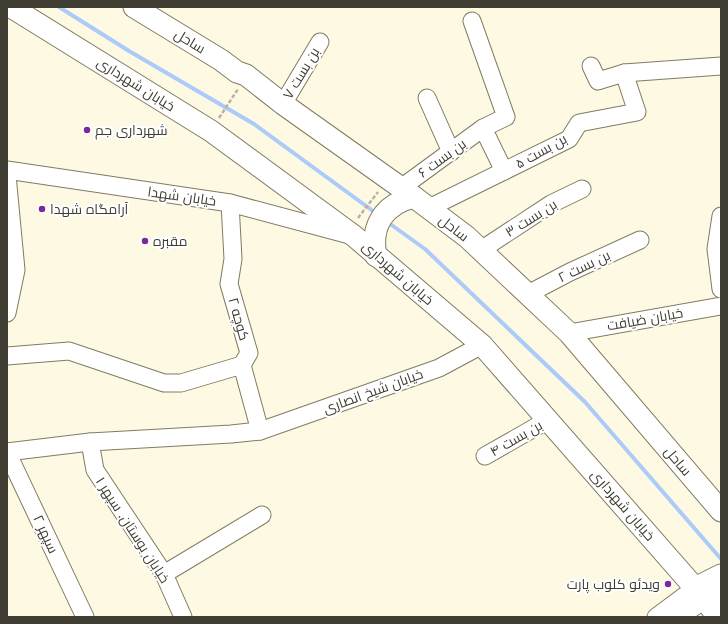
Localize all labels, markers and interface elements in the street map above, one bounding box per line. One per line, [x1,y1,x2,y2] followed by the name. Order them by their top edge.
[172,26,208,56] street label: ساحل
[279,44,323,102] street label: بن بست ۷
[94,54,178,114] street label: خیابان شهرداری
[95,122,168,140] place label: شهرداری جم
[82,125,92,135] marker: شهرداری جم
[513,130,569,172] street label: بن بست ۵
[415,135,469,181] street label: بن بست ۶
[147,183,217,209] street label: خیابان شهدا
[502,196,560,240] street label: بن بست ۳
[50,201,129,217] place label: آرامگاه شهدا
[37,204,47,214] marker: آرامگاه شهدا
[436,211,472,245] street label: ساحل
[153,233,187,249] place label: مقبره
[140,236,150,246] marker: مقبره
[359,238,437,308] street label: خیابان شهرداری
[555,247,613,285] street label: بن بست ۲
[223,296,253,343] street label: کوچه ۲
[606,304,684,334] street label: خیابان ضیافت
[321,365,426,417] street label: خیابان شیخ انصاری
[487,417,545,459] street label: بن بست ۴
[661,443,695,479] street label: ساحل
[588,466,658,544] street label: خیابان شهرداری
[91,474,173,587] street label: خیابان بوستان. سپهر ۱
[28,512,62,557] street label: سپهر ۲
[567,576,660,594] place label: ویدئو کلوب پارت
[663,579,673,589] marker: ویدئو کلوب پارت

